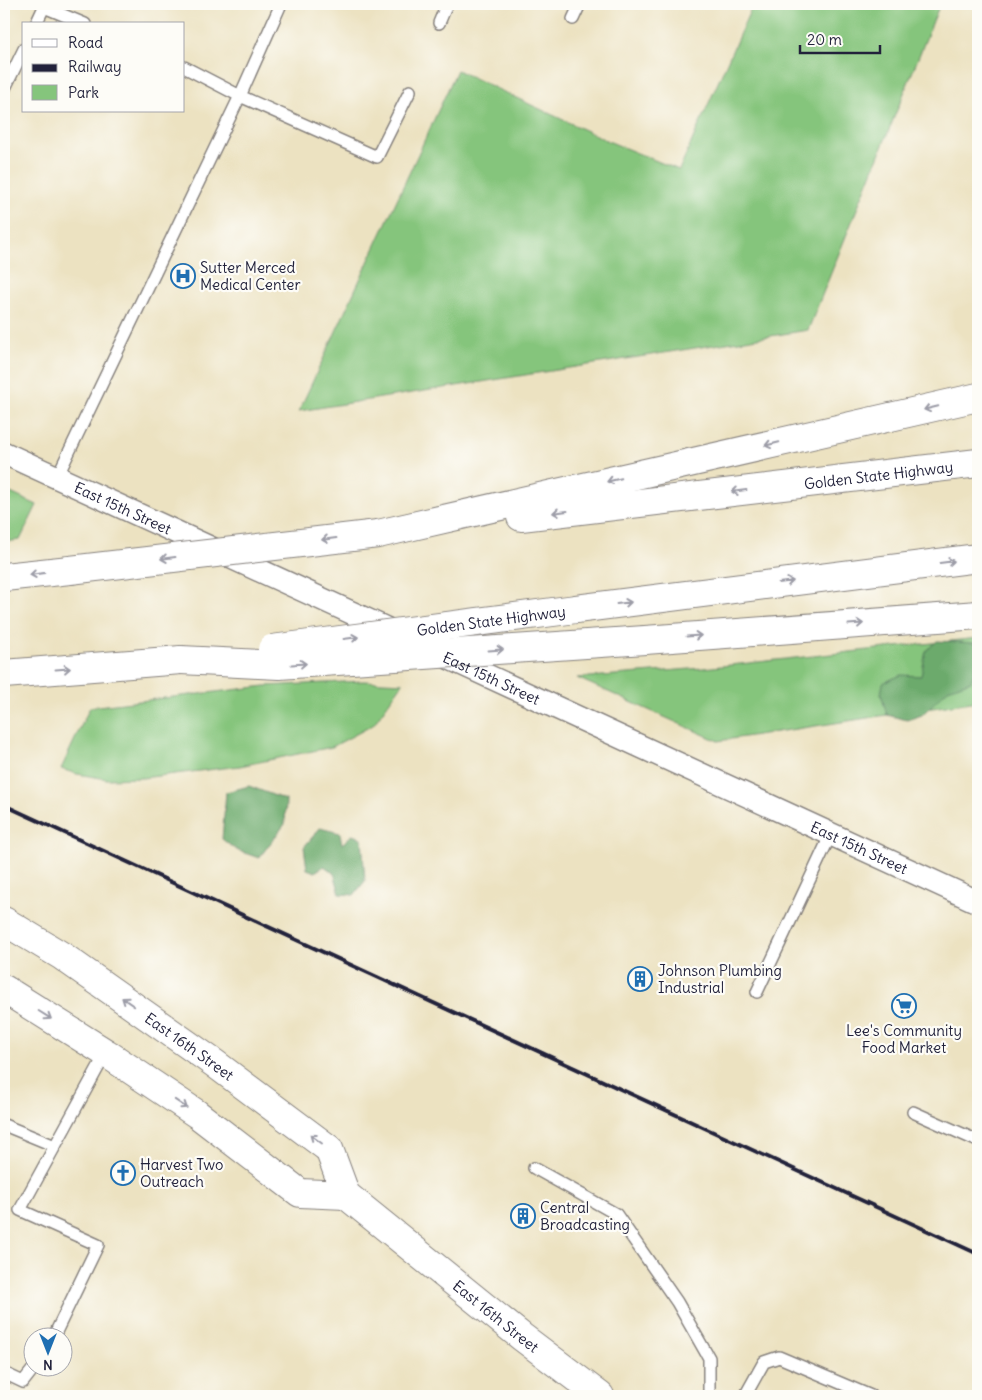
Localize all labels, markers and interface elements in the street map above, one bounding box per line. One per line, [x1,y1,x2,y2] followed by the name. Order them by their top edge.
[22,22,185,112] legend
[800,22,880,54] scale bar
[807,30,842,49] text: 20 m
[68,33,103,52] text: Road
[68,57,122,76] text: Railway
[68,83,99,102] text: Park
[200,258,301,294] place label: Sutter Merced Medical Center
[170,263,196,289] hospital icon: Sutter Merced Medical Center
[923,404,939,413] one-way arrow
[765,440,781,449] one-way arrow
[803,457,954,493] street label: Golden State Highway
[606,476,622,485] one-way arrow
[72,477,175,538] street label: East 15th Street
[731,486,747,496] one-way arrow
[552,507,568,517] one-way arrow
[322,534,338,544] one-way arrow
[160,553,176,563] one-way arrow
[939,557,955,567] one-way arrow
[29,569,45,579] one-way arrow
[777,577,793,587] one-way arrow
[616,598,632,608] one-way arrow
[416,601,567,639] street label: Golden State Highway
[848,620,864,629] one-way arrow
[686,632,702,641] one-way arrow
[342,633,358,643] one-way arrow
[488,646,504,655] one-way arrow
[440,647,543,708] street label: East 15th Street
[291,659,307,668] one-way arrow
[55,665,71,674] one-way arrow
[808,817,911,878] street label: East 15th Street
[658,961,782,997] place label: Johnson Plumbing Industrial
[627,966,653,992] building icon: Johnson Plumbing Industrial
[891,993,917,1019] supermarket icon: Lee's Community Food Market
[121,997,135,1007] one-way arrow
[142,1008,238,1084] street label: East 16th Street
[38,1010,52,1020] one-way arrow
[846,1021,962,1057] place label: Lee's Community Food Market
[174,1099,188,1109] one-way arrow
[309,1134,323,1144] one-way arrow
[140,1155,223,1191] place label: Harvest Two Outreach
[110,1160,136,1186] church icon: Harvest Two Outreach
[540,1198,630,1234] place label: Central Broadcasting
[510,1203,536,1229] building icon: Central Broadcasting
[449,1276,543,1356] street label: East 16th Street
[22,1328,72,1378] north arrow
[43,1356,53,1374] text: N

